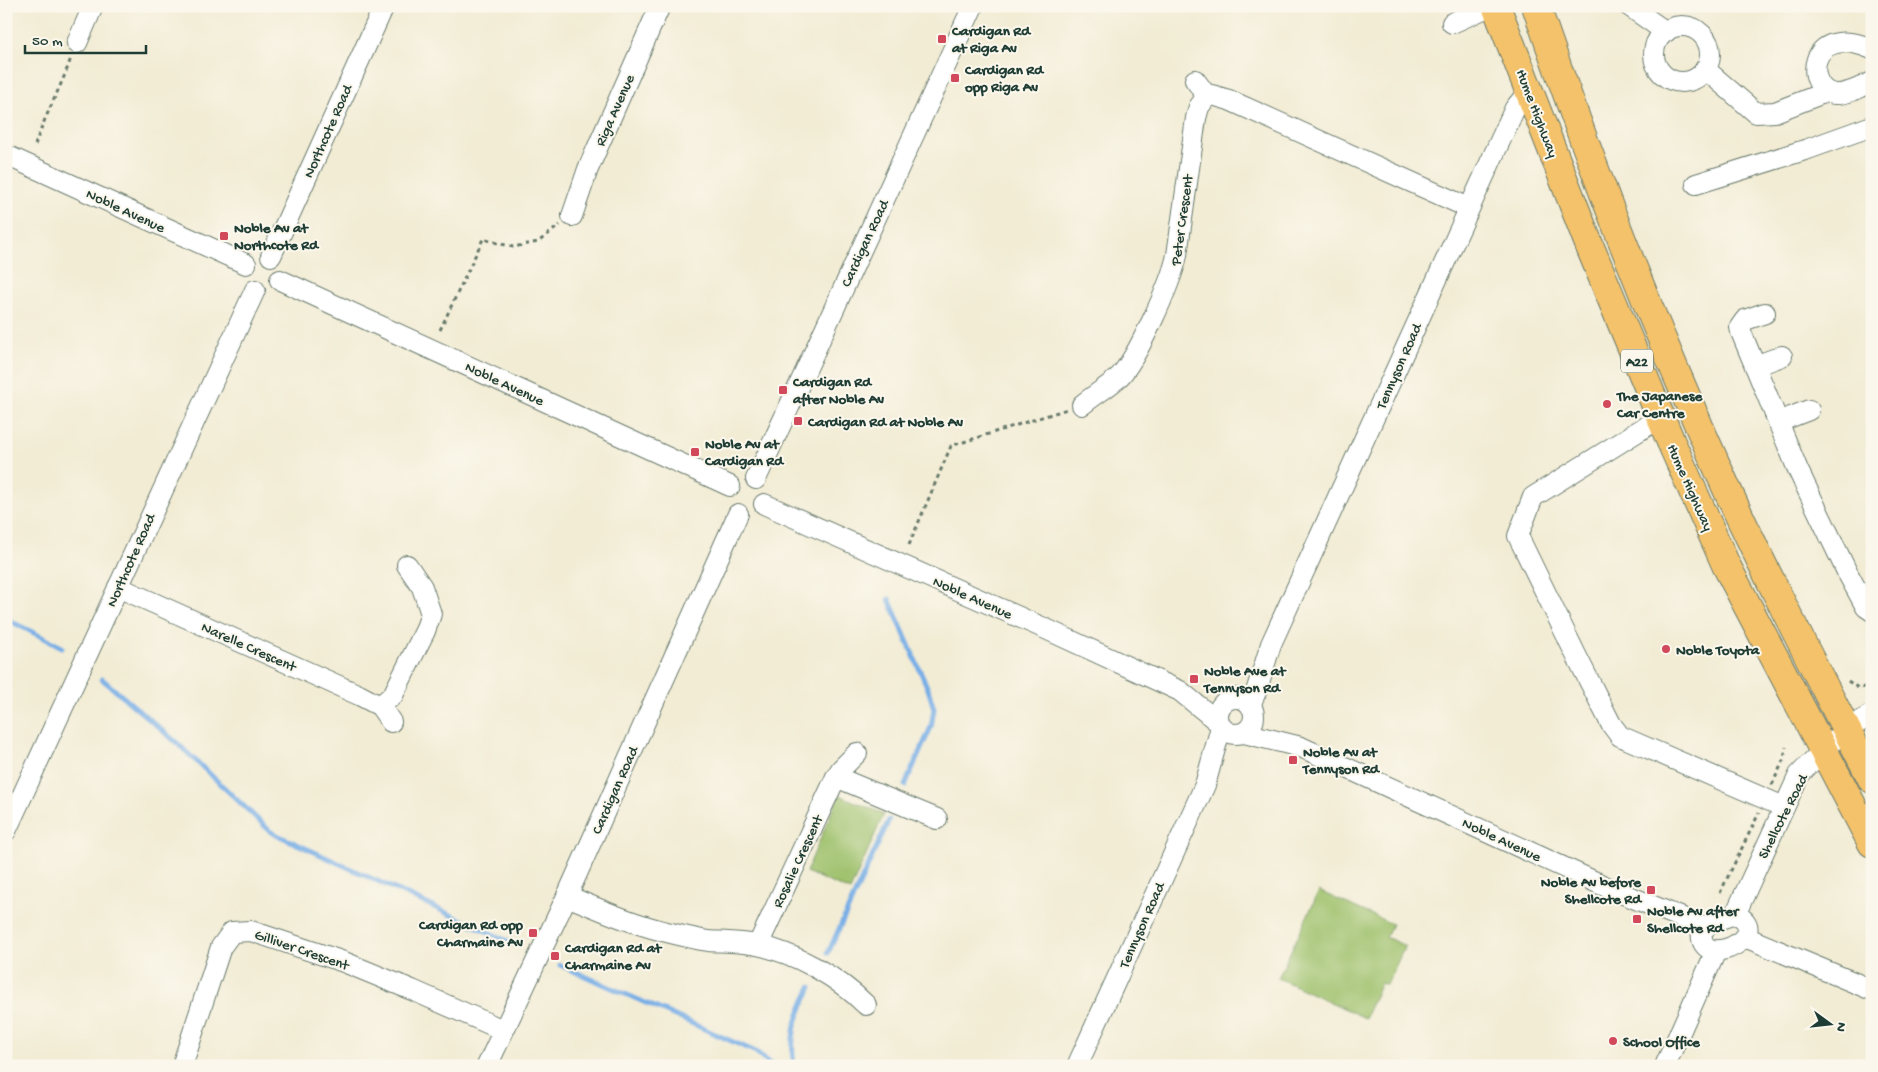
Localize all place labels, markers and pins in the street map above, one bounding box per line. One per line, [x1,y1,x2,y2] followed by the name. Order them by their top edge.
[951,23,1032,58] place label: Cardigan Rd at Riga Av
[936,33,948,45] marker: Cardigan Rd at Riga Av
[964,62,1045,97] place label: Cardigan Rd opp Riga Av
[949,72,961,84] marker: Cardigan Rd opp Riga Av
[234,220,320,255] place label: Noble Av at Northcote Rd
[218,230,230,242] marker: Noble Av at Northcote Rd
[792,374,885,409] place label: Cardigan Rd after Noble Av
[777,384,789,396] marker: Cardigan Rd after Noble Av
[1616,388,1703,423] place label: The Japanese Car Centre
[1601,398,1613,410] marker: The Japanese Car Centre
[807,414,963,432] place label: Cardigan Rd at Noble Av
[792,415,804,427] marker: Cardigan Rd at Noble Av
[704,436,785,471] place label: Noble Av at Cardigan Rd
[689,446,701,458] marker: Noble Av at Cardigan Rd
[1676,642,1760,660] place label: Noble Toyota
[1660,643,1672,655] marker: Noble Toyota
[1203,663,1287,698] place label: Noble Ave at Tennyson Rd
[1188,673,1200,685] marker: Noble Ave at Tennyson Rd
[1302,744,1381,779] place label: Noble Av at Tennyson Rd
[1287,754,1299,766] marker: Noble Av at Tennyson Rd
[1541,874,1643,909] place label: Noble Av before Shellcote Rd
[1645,884,1657,896] marker: Noble Av before Shellcote Rd
[1647,903,1740,938] place label: Noble Av after Shellcote Rd
[1631,913,1643,925] marker: Noble Av after Shellcote Rd
[418,917,524,952] place label: Cardigan Rd opp Charmaine Av
[527,927,539,939] marker: Cardigan Rd opp Charmaine Av
[564,940,663,975] place label: Cardigan Rd at Charmaine Av
[549,950,561,962] marker: Cardigan Rd at Charmaine Av
[1623,1034,1701,1052] place label: School Office
[1607,1035,1619,1047] marker: School Office

